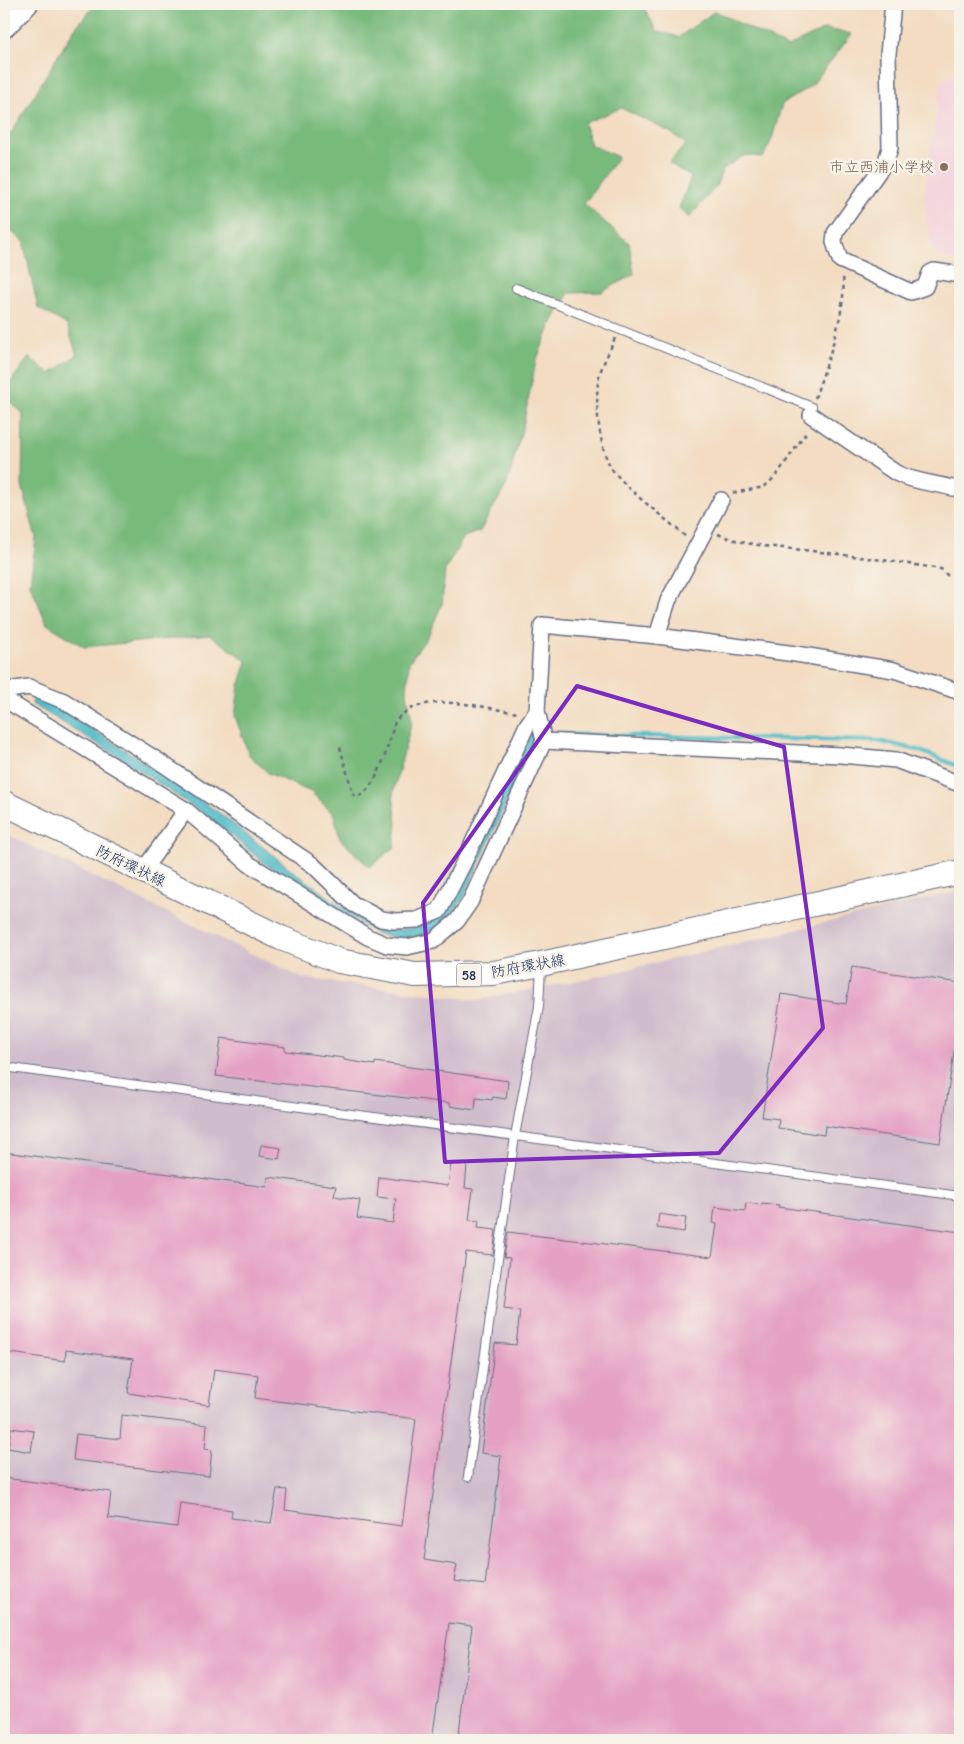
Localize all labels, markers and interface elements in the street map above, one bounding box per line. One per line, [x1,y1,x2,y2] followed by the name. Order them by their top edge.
[829,158,934,176] place label: 市立西浦小学校
[938,161,950,173] marker: 市立西浦小学校
[93,841,169,891] street label: 防府環状線
[489,951,567,981] street label: 防府環状線
[456,964,482,986] road number: 58

